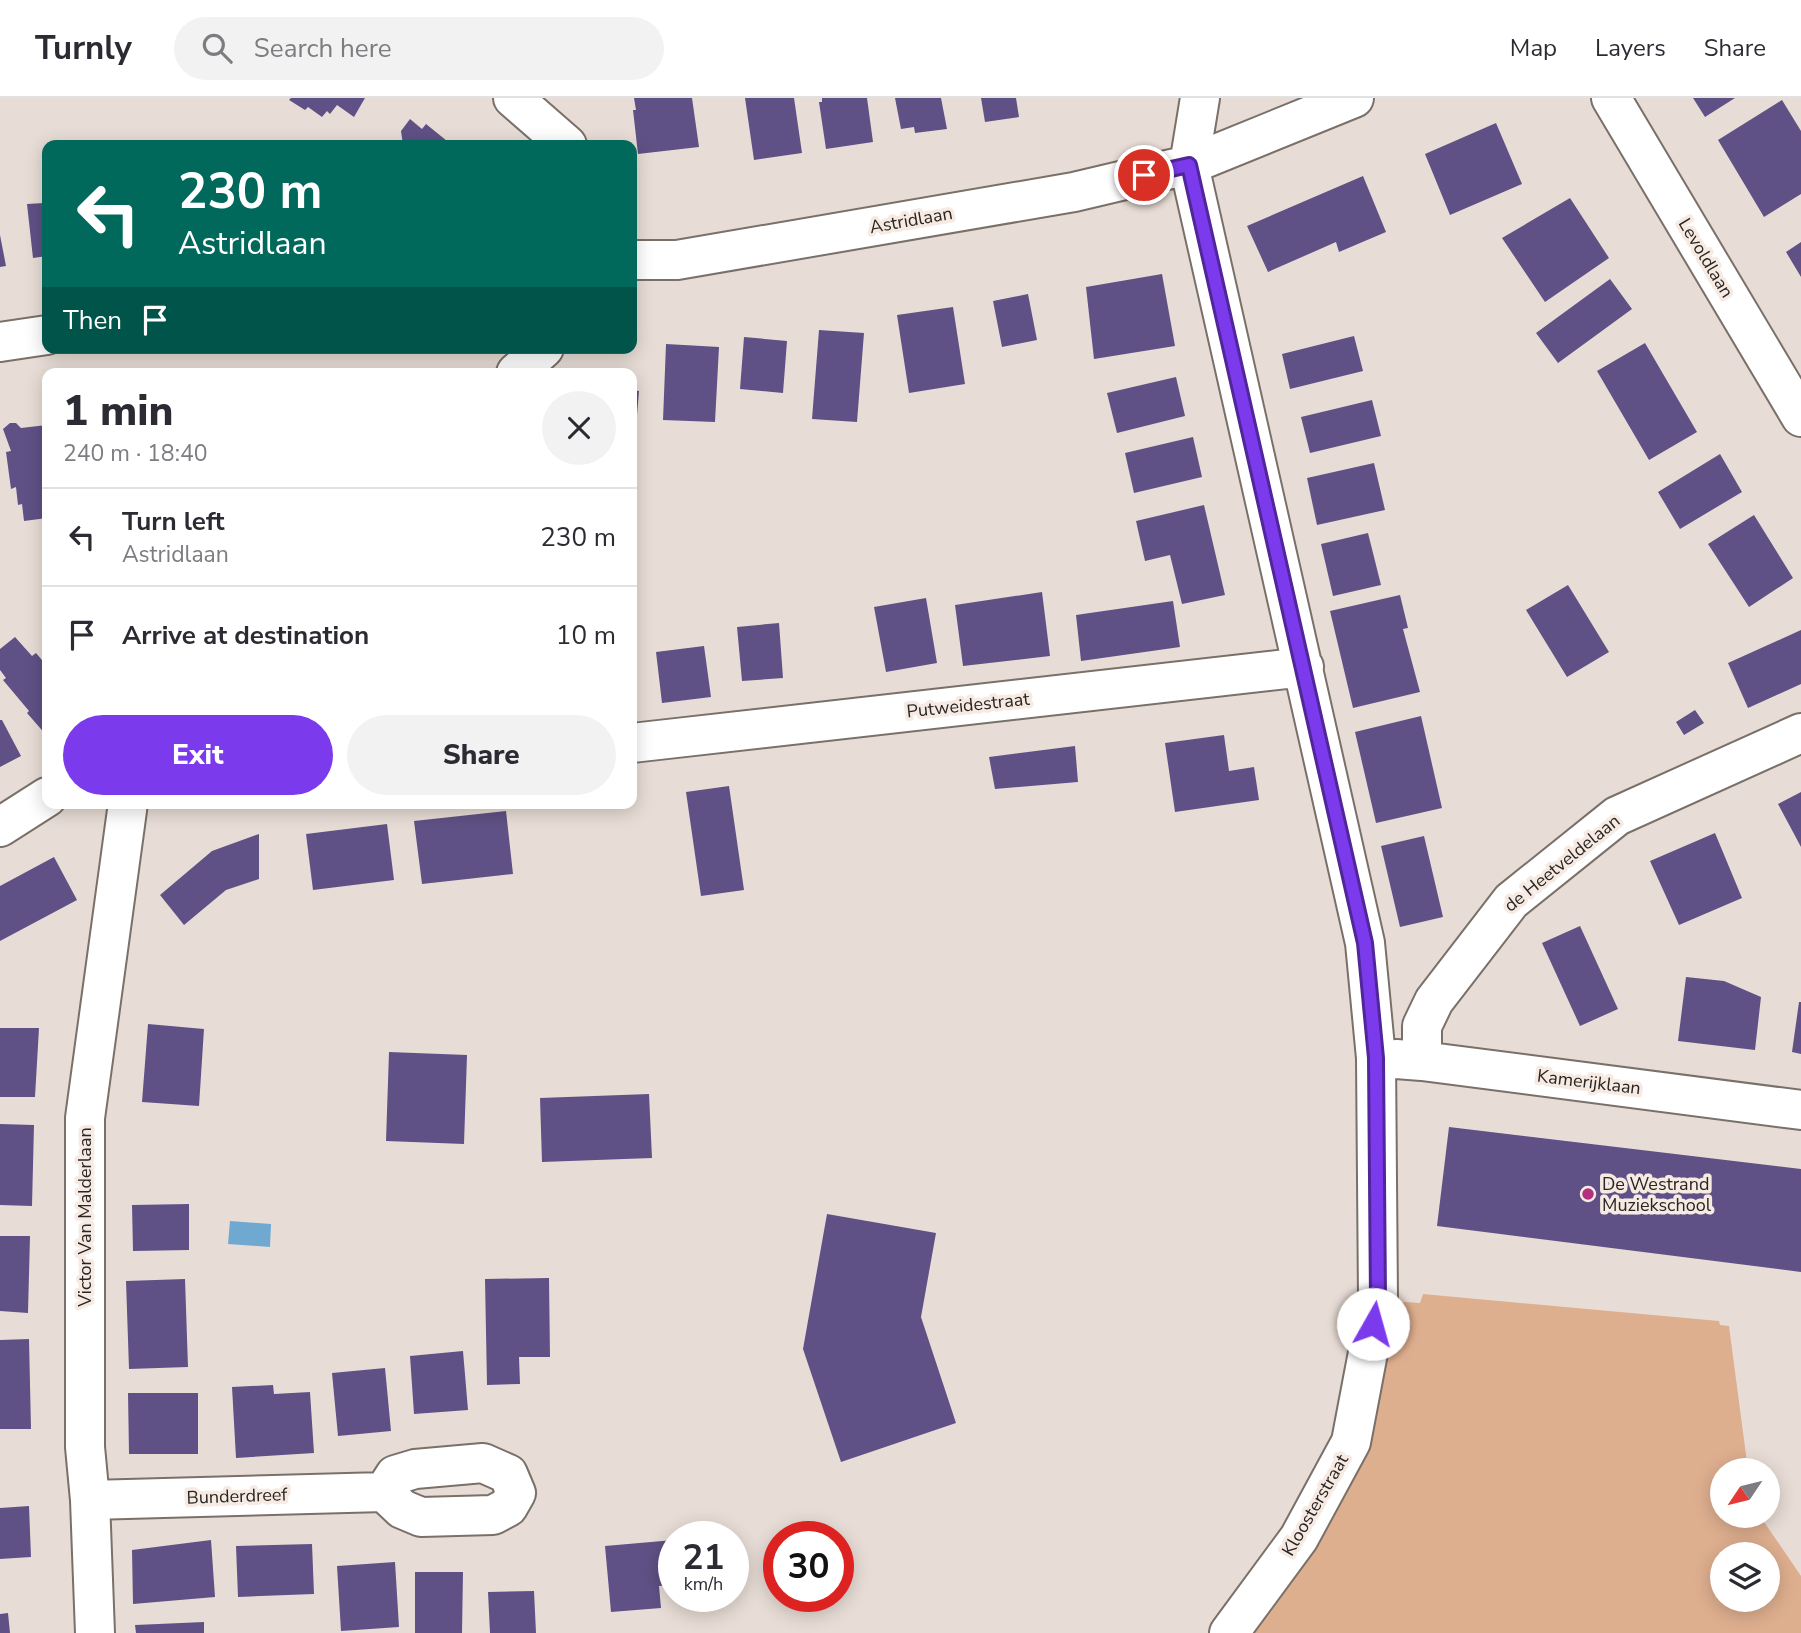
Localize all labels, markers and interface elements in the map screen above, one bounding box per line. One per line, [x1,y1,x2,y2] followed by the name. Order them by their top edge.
[174,17,664,80] search box
[35,26,132,71] text: Turnly
[198,29,236,67] icon: search
[254,31,392,66] text: Search here
[1510,32,1557,64] text: Map
[1595,32,1666,64] text: Layers
[1704,32,1766,64] text: Share
[1114,145,1174,205] pin
[1125,156,1163,194] icon: arrive
[178,158,322,225] text: 230 m
[63,168,154,259] icon: left
[868,201,954,239] street label: Astridlaan
[1673,214,1739,302] street label: Levoldlaan
[178,222,327,265] text: Astridlaan
[136,301,174,339] icon: arrive
[63,303,122,338] text: Then
[63,383,173,440] text: 1 min
[542,391,616,465] button: close
[63,438,208,469] text: 240 m · 18:40
[122,504,225,539] text: Turn left
[63,518,101,556] icon: left
[540,520,616,555] text: 230 m
[122,539,229,570] text: Astridlaan
[63,616,101,654] icon: arrive
[122,618,369,653] text: Arrive at destination
[556,618,616,653] text: 10 m
[905,687,1031,723] street label: Putweidestraat
[63,715,333,795] button: Exit
[347,715,616,795] button: Share
[1499,809,1625,917] street label: de Heetveldelaan
[1536,1064,1642,1100] street label: Kamerijklaan
[73,1127,97,1308] street label: Victor Van Malderlaan
[1602,1172,1712,1217] place label: De Westrand Muziekschool
[1580,1186,1596,1202] marker: De Westrand Muziekschool
[1336,1287,1410,1361] position arrow
[1276,1449,1354,1560] street label: Kloosterstraat
[1710,1458,1780,1528] north arrow
[1710,1458,1780,1612] map controls
[186,1482,289,1510] street label: Bunderdreef
[763,1521,854,1612] speed limit sign: 30
[682,1534,725,1581] text: 21
[1710,1542,1780,1612] button: layers
[684,1572,723,1596] text: km/h

